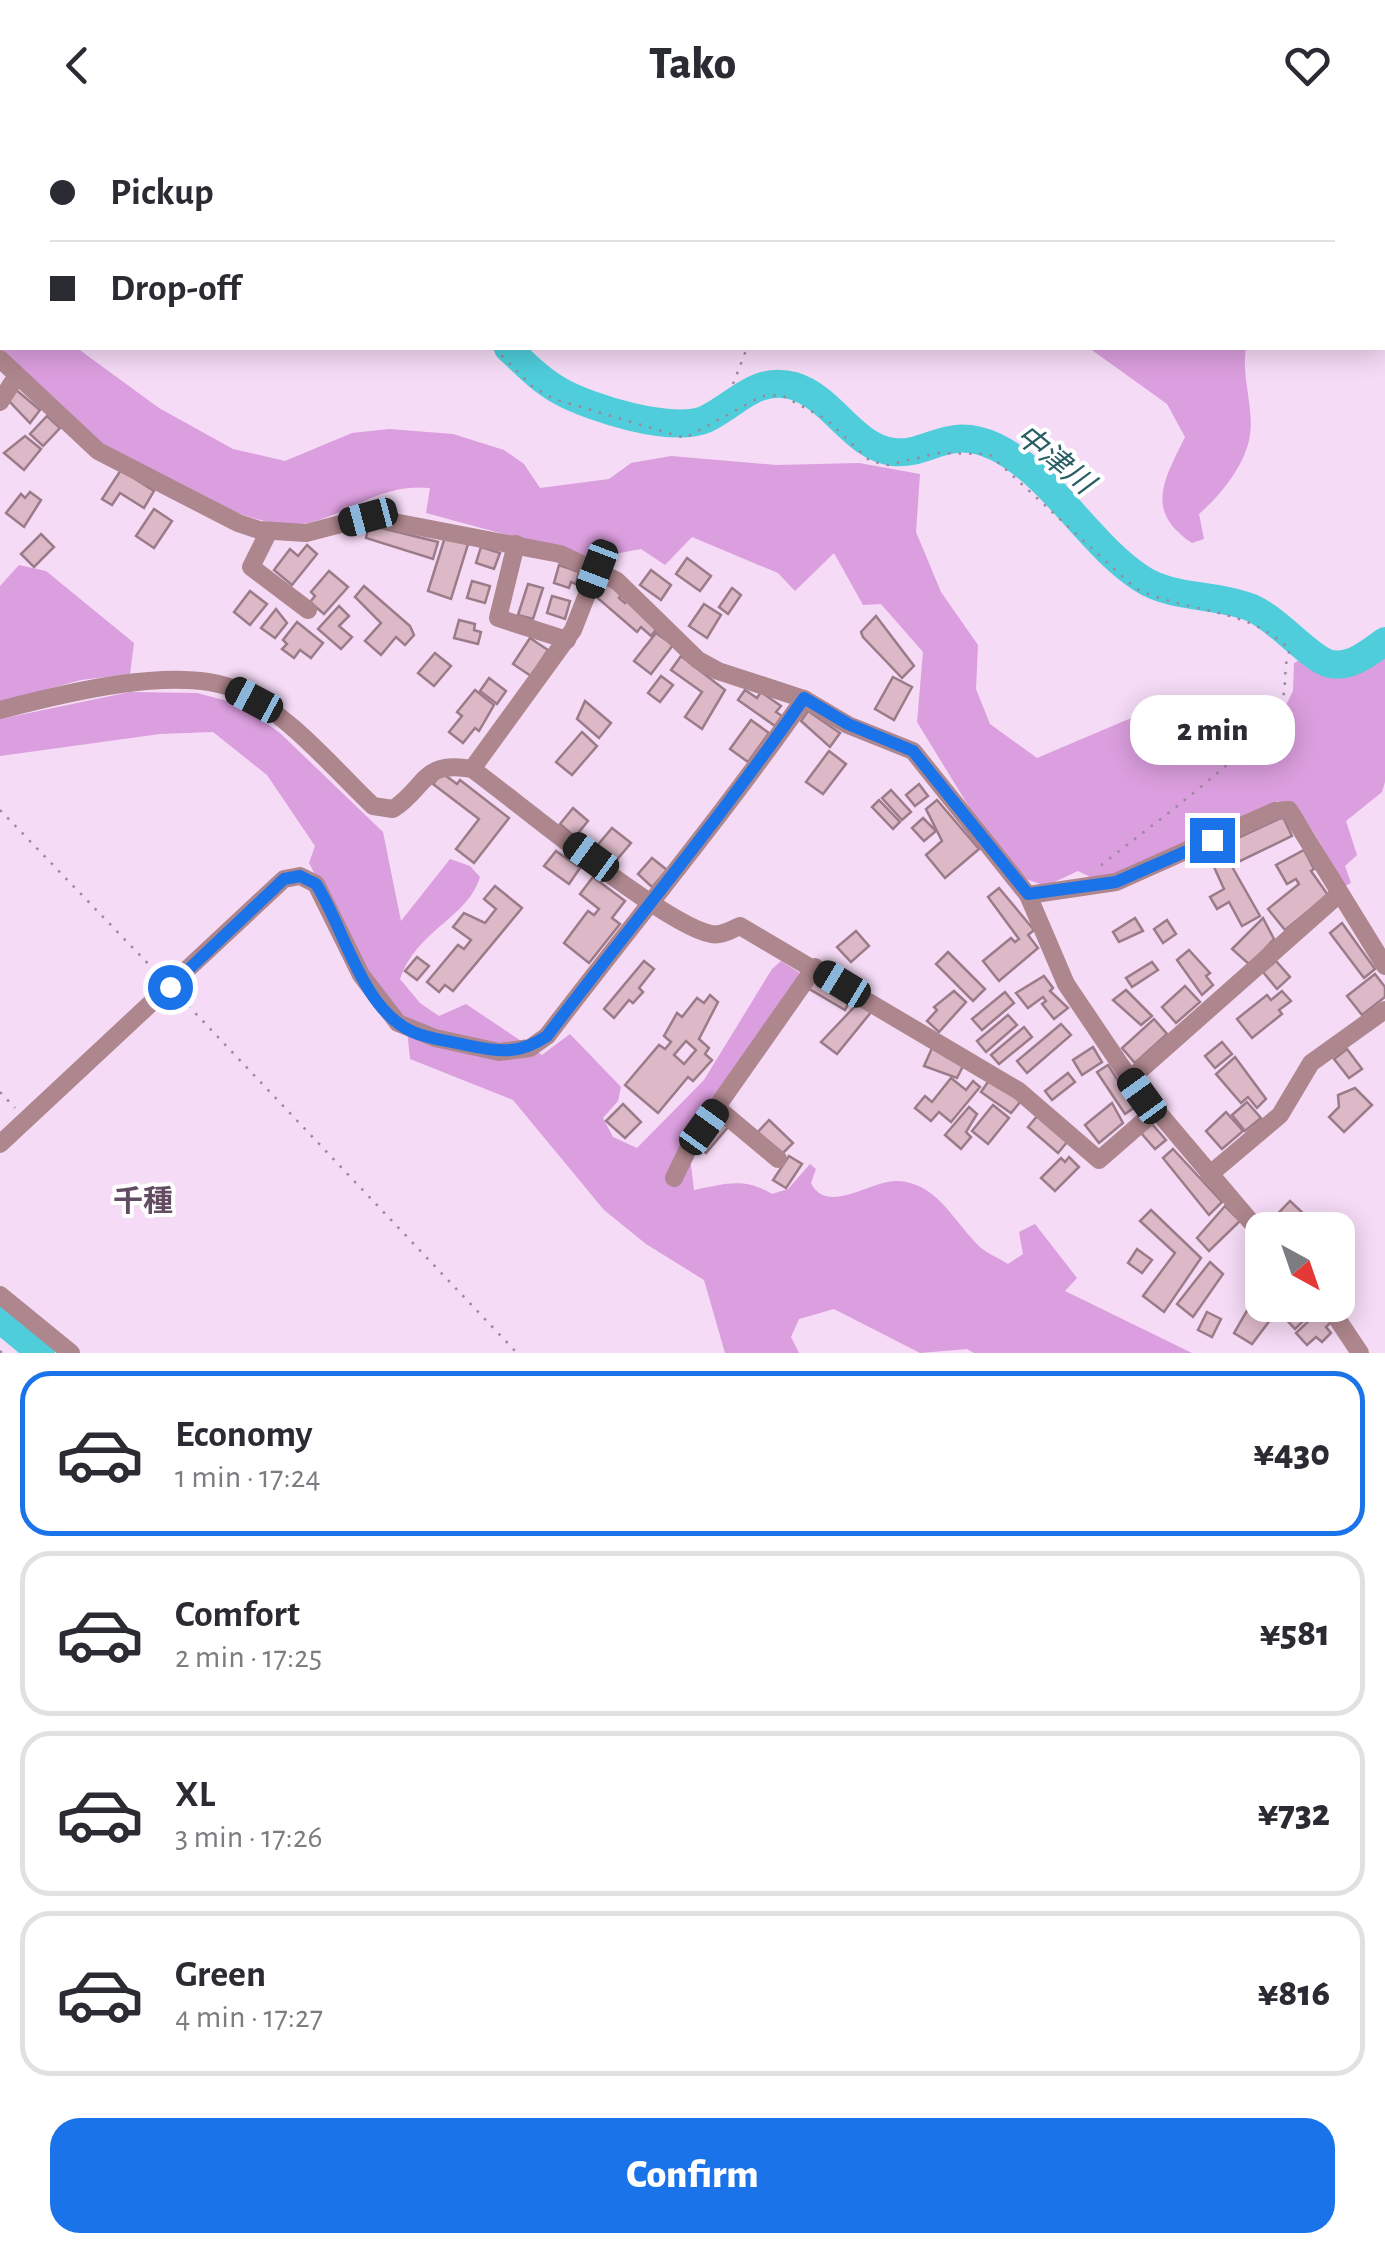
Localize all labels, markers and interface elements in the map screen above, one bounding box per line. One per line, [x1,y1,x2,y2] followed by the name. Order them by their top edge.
[50,38,105,93] icon: back
[1280,38,1335,93] icon: heart
[649,42,736,87] text: Tako
[110,174,214,212] text: Pickup
[110,270,241,308] text: Drop-off
[1010,418,1102,502] water label: 中津川
[335,495,401,539] car
[572,536,622,602] car
[220,673,288,727] car
[1130,695,1294,765] callout: 2 min
[1177,714,1248,746] text: 2 min
[1190,818,1235,863] route end
[558,827,624,887] car
[809,956,875,1012] car
[148,965,193,1010] route start
[1112,1063,1172,1129] car
[674,1094,734,1160] car
[113,1185,173,1217] district label: 千種
[1245,1212,1355,1322] north arrow
[1245,1212,1355,1322] map controls
[55,1409,145,1499] icon: car
[175,1416,313,1454] text: Economy
[1253,1435,1330,1473] text: ¥430
[175,1461,321,1493] text: 1 min · 17:24
[55,1589,145,1679] icon: car
[175,1596,300,1634] text: Comfort
[1259,1615,1330,1653] text: ¥581
[175,1641,322,1673] text: 2 min · 17:25
[55,1769,145,1859] icon: car
[175,1776,215,1814] text: XL
[1258,1795,1330,1833] text: ¥732
[175,1821,323,1853] text: 3 min · 17:26
[55,1949,145,2039] icon: car
[175,1956,266,1994] text: Green
[1258,1975,1330,2013] text: ¥816
[175,2001,323,2033] text: 4 min · 17:27
[50,2118,1335,2233] button: Confirm

